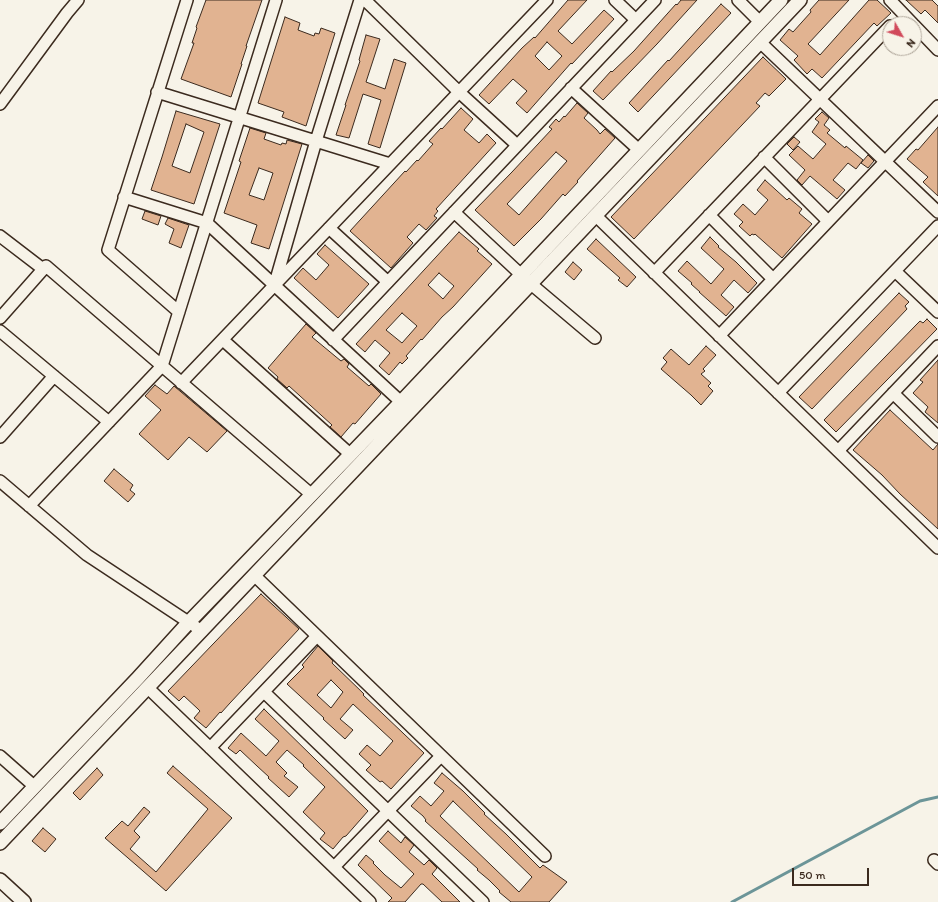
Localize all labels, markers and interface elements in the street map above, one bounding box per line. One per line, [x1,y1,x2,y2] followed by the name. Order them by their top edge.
[882,16,922,56] north arrow
[904,36,918,50] text: N
[794,860,871,886] scale bar
[799,868,825,882] text: 50 m

